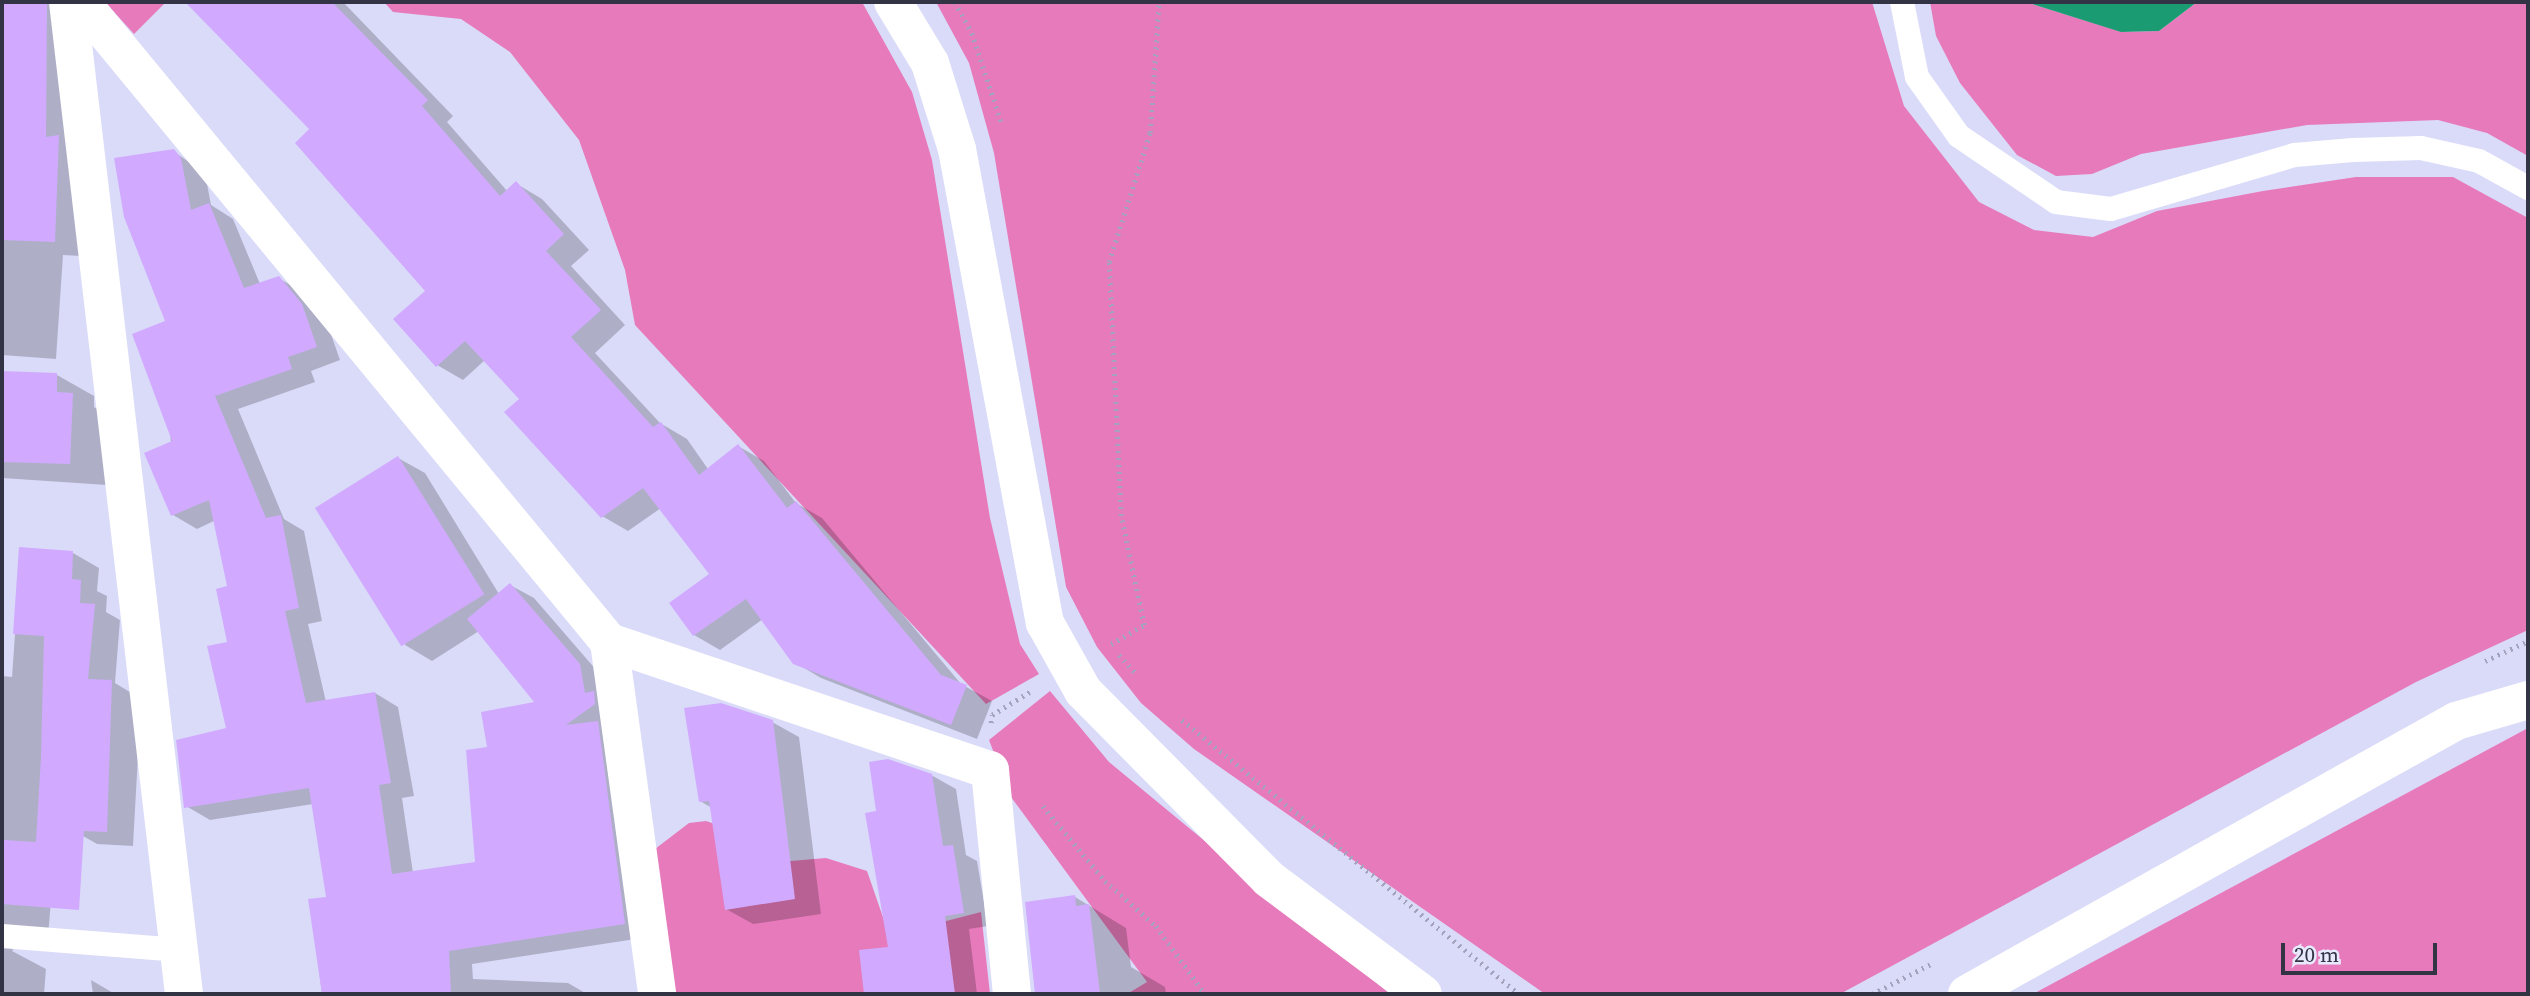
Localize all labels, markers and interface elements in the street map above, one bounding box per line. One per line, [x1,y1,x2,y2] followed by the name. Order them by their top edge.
[2285,930,2441,974] scale bar
[2294,940,2339,969] text: 20 m

